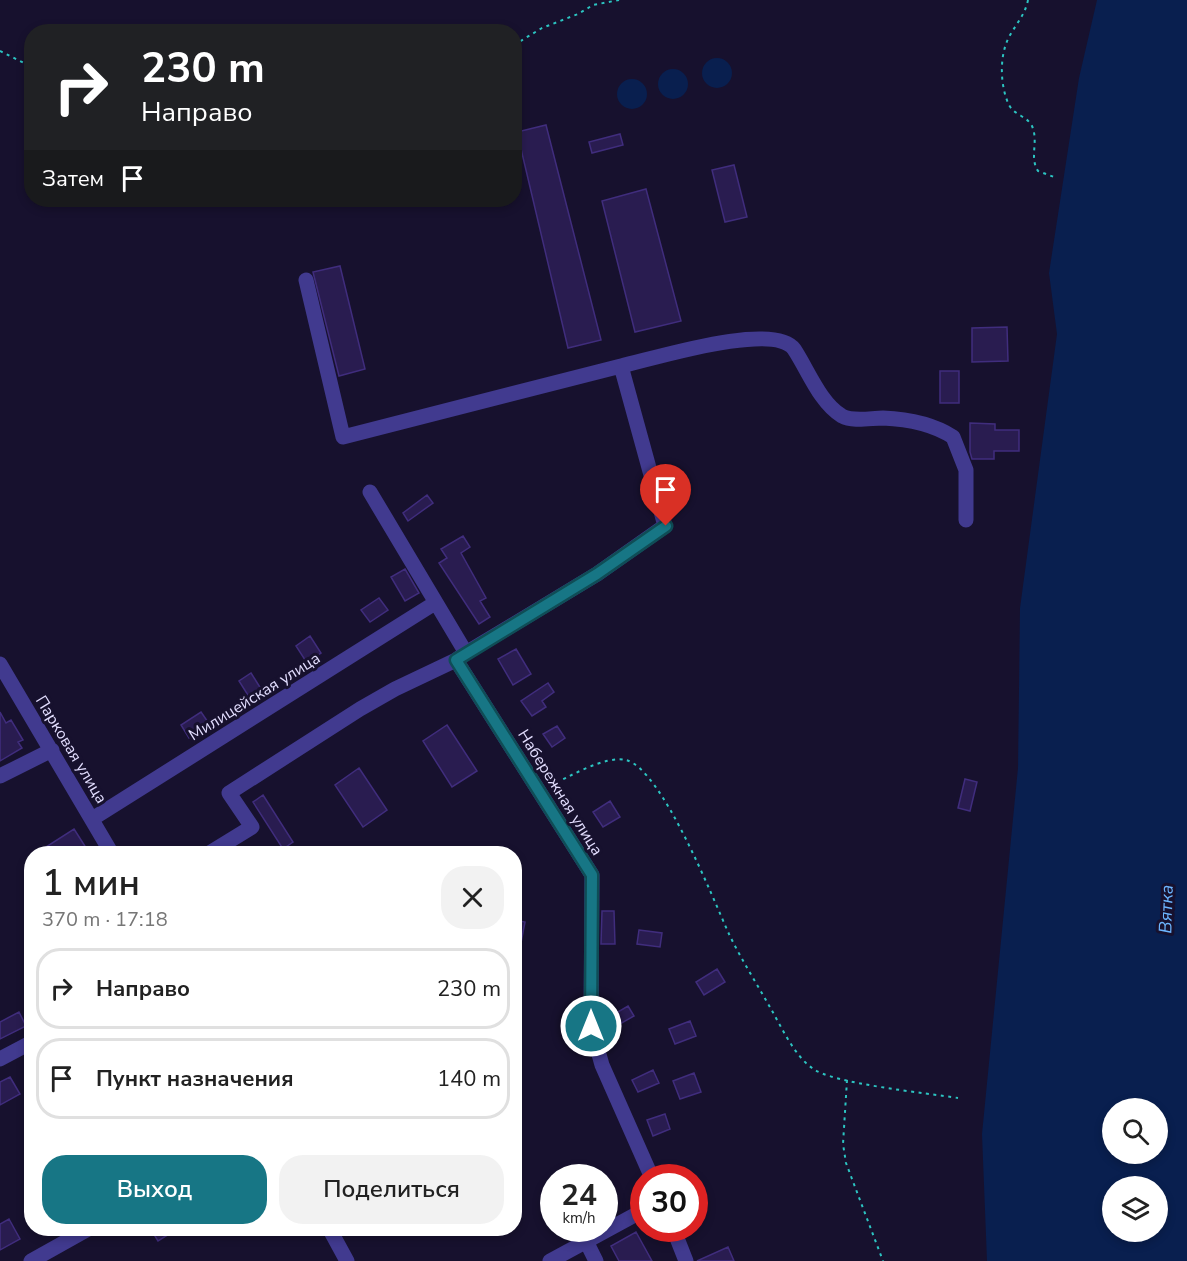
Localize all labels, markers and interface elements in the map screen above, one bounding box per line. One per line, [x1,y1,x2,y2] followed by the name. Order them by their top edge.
[141,40,265,97] text: 230 m
[42,48,120,126] icon: right
[141,94,252,131] text: Направо
[116,162,149,195] icon: arrive
[42,164,104,194] text: Затем
[640,464,691,526] pin
[649,473,682,506] icon: arrive
[185,647,324,746] street label: Милицейская улица
[30,691,112,808] street label: Парковая улица
[513,725,608,860] street label: Набережная улица
[42,859,140,908] text: 1 мин
[441,866,504,929] button: close
[1153,884,1179,934] water label: Вятка
[42,906,168,933] text: 370 m · 17:18
[45,972,78,1005] icon: right
[96,974,190,1004] text: Направо
[437,974,501,1004] text: 230 m
[559,994,623,1058] position arrow
[45,1062,78,1095] icon: arrive
[96,1064,294,1094] text: Пункт назначения
[437,1064,501,1094] text: 140 m
[1102,1098,1168,1242] map controls
[1102,1098,1168,1164] button: search
[42,1155,267,1224] button: Выход
[279,1155,504,1224] button: Поделиться
[630,1164,708,1242] speed limit sign: 30
[561,1175,597,1216] text: 24
[1102,1176,1168,1242] button: layers
[562,1208,596,1228] text: km/h

